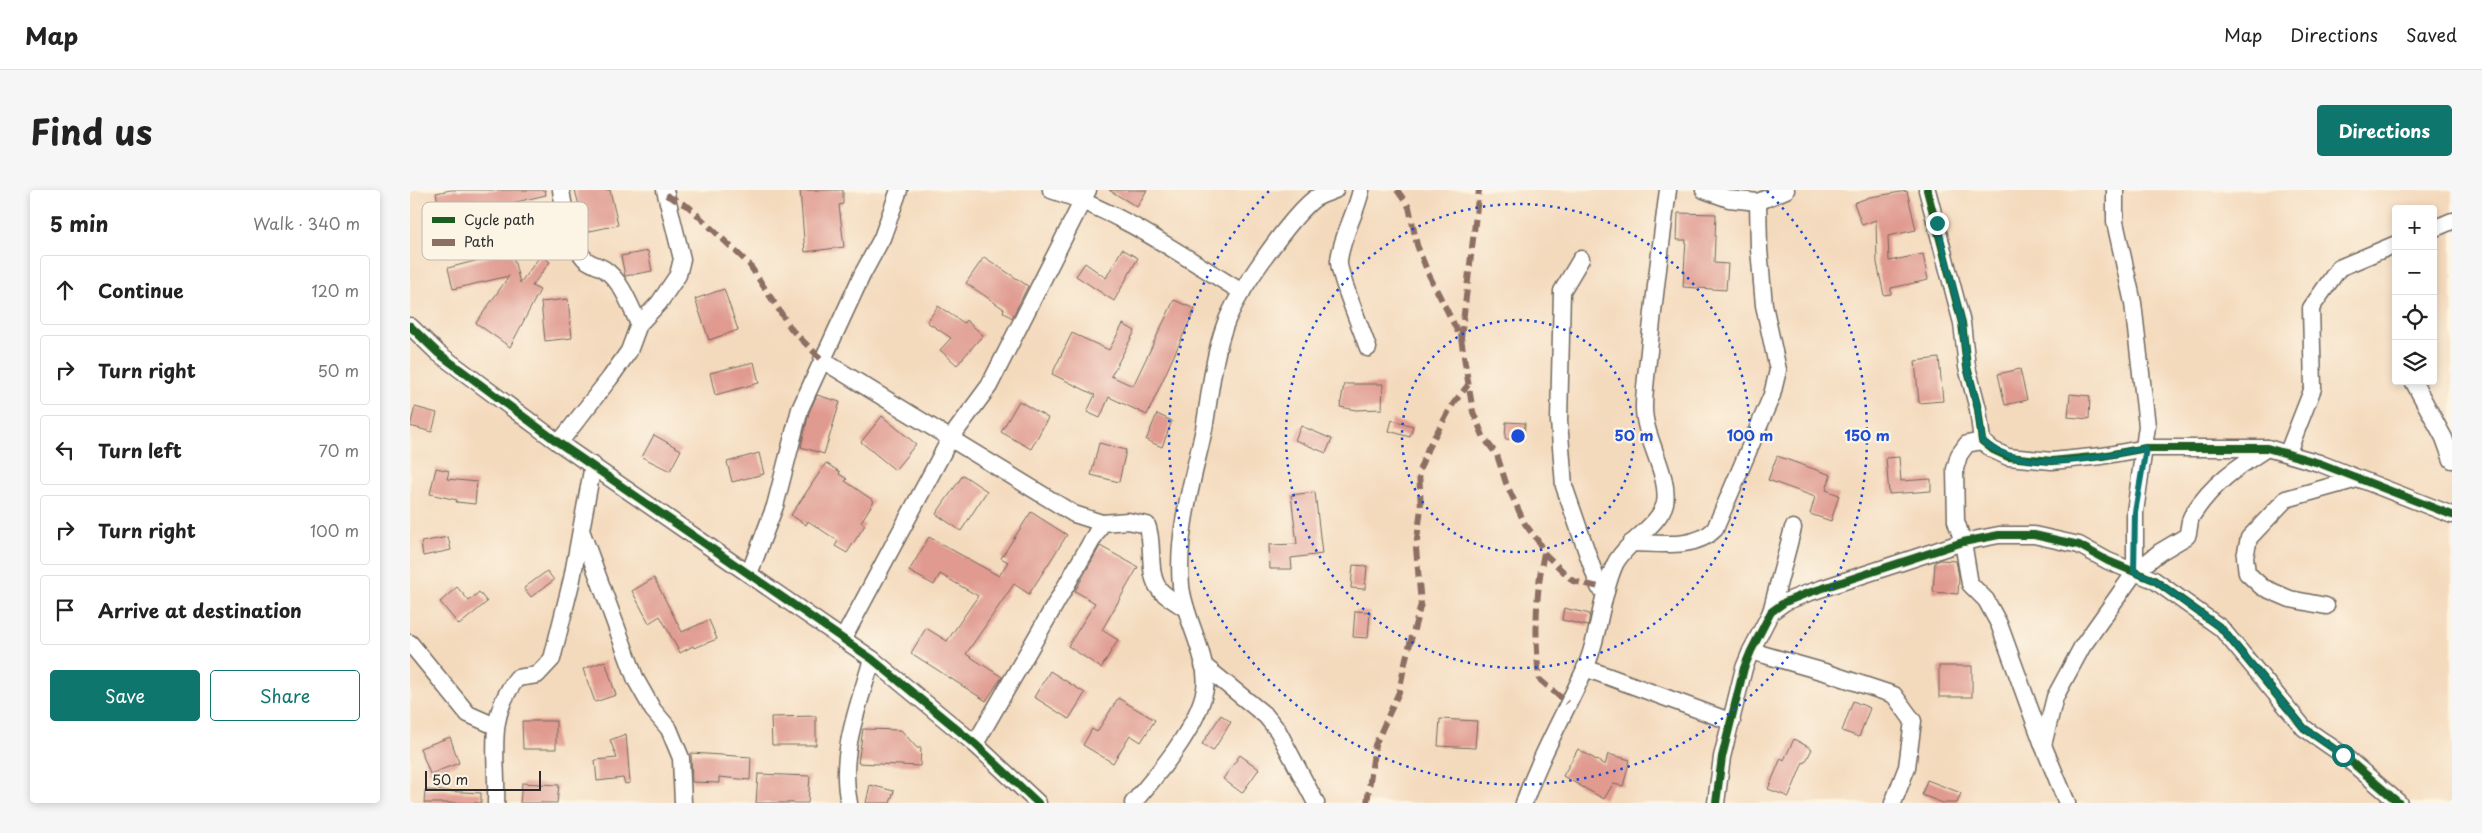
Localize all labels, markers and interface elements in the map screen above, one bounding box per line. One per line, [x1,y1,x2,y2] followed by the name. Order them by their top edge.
[25,17,78,53] text: Map
[2224,21,2262,48] text: Map
[2290,21,2378,48] text: Directions
[2406,21,2457,48] text: Saved
[30,104,152,157] text: Find us
[2317,105,2452,156] button: Directions
[422,202,588,260] legend
[2392,205,2437,385] map controls
[2392,205,2437,250] button: +
[50,207,108,239] text: 5 min
[464,209,535,230] text: Cycle path
[253,211,360,235] text: Walk · 340 m
[1926,212,1949,235] route end
[464,231,494,252] text: Path
[2392,250,2437,295] button: −
[51,276,79,304] icon: ahead
[98,276,184,304] text: Continue
[312,278,359,302] text: 120 m
[2392,295,2437,340] button: locate
[2392,340,2437,385] button: layers
[51,356,79,384] icon: right
[98,356,196,384] text: Turn right
[318,358,359,382] text: 50 m
[1615,423,1653,446] text: 50 m
[1727,423,1773,446] text: 100 m
[1844,423,1890,446] text: 150 m
[1509,427,1527,445] centre of rings
[51,436,79,464] icon: left
[98,436,182,464] text: Turn left
[319,438,359,462] text: 70 m
[51,516,79,544] icon: right
[98,516,196,544] text: Turn right
[310,518,359,542] text: 100 m
[51,596,79,624] icon: arrive
[98,596,302,624] text: Arrive at destination
[50,670,200,721] button: Save
[210,670,360,721] button: Share
[2332,744,2355,767] route start
[425,768,541,791] scale bar
[432,769,468,790] text: 50 m

